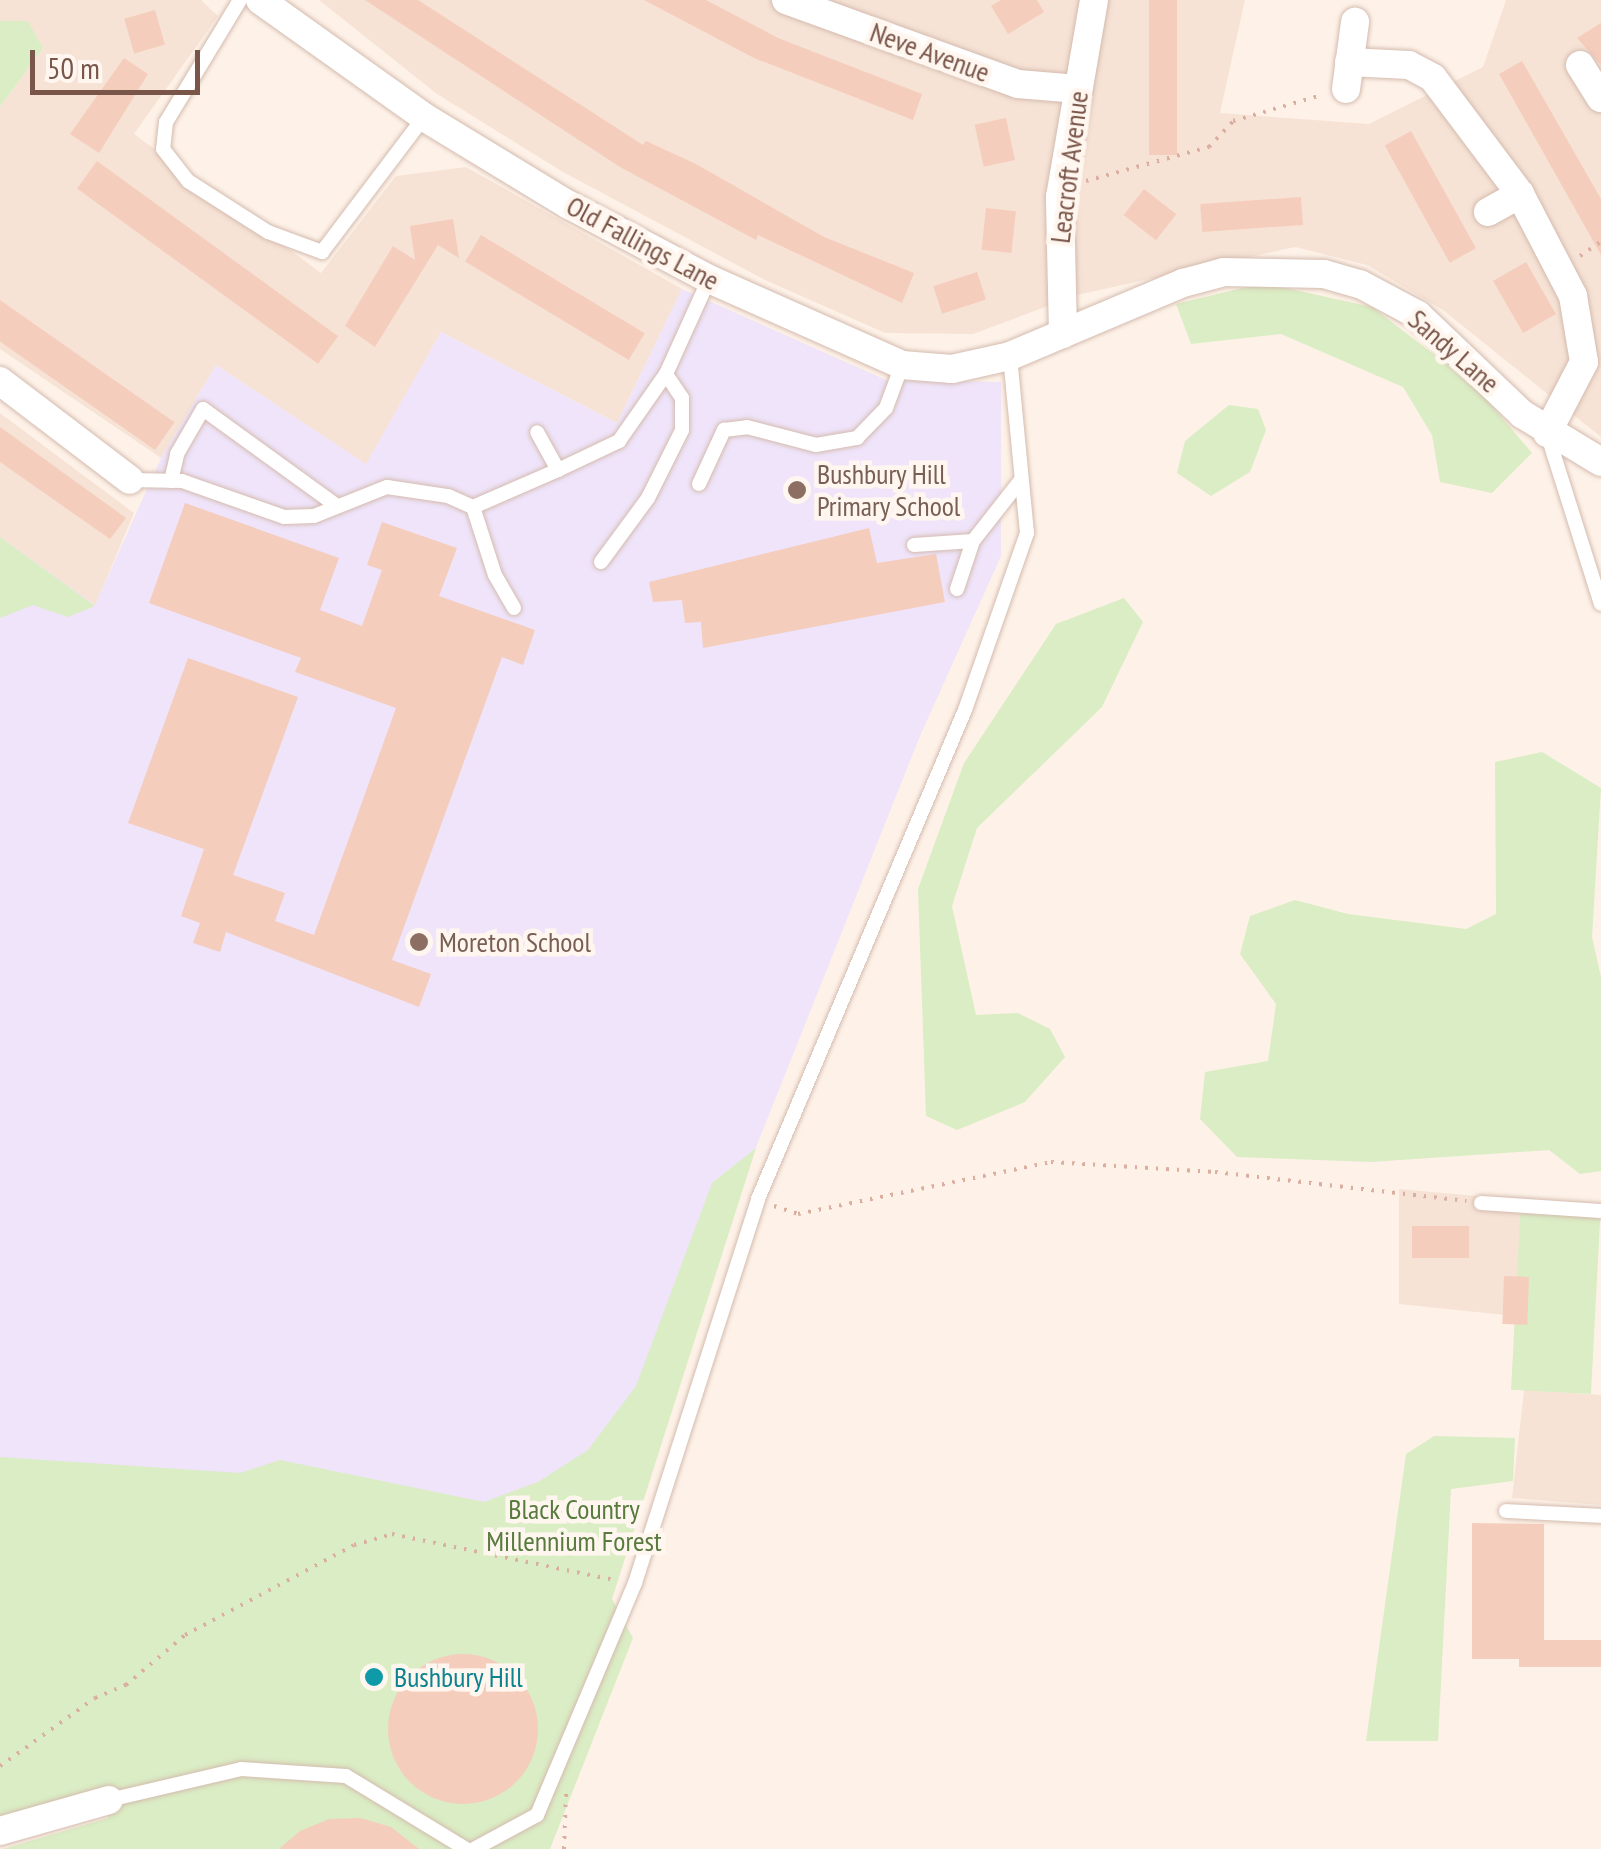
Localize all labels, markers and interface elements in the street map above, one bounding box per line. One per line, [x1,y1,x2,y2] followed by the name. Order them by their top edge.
[865,15,995,89] street label: Neve Avenue
[35,30,205,92] scale bar
[47,48,100,87] text: 50 m
[1043,89,1095,245] street label: Leacroft Avenue
[561,189,725,297] street label: Old Fallings Lane
[1401,302,1507,400] street label: Sandy Lane
[817,457,961,523] place label: Bushbury Hill Primary School
[786,479,808,501] marker: Bushbury Hill Primary School
[439,925,591,959] place label: Moreton School
[408,931,430,953] marker: Moreton School
[486,1492,662,1558] park label: Black Country Millennium Forest
[394,1660,524,1694] place label: Bushbury Hill
[363,1666,385,1688] marker: Bushbury Hill

